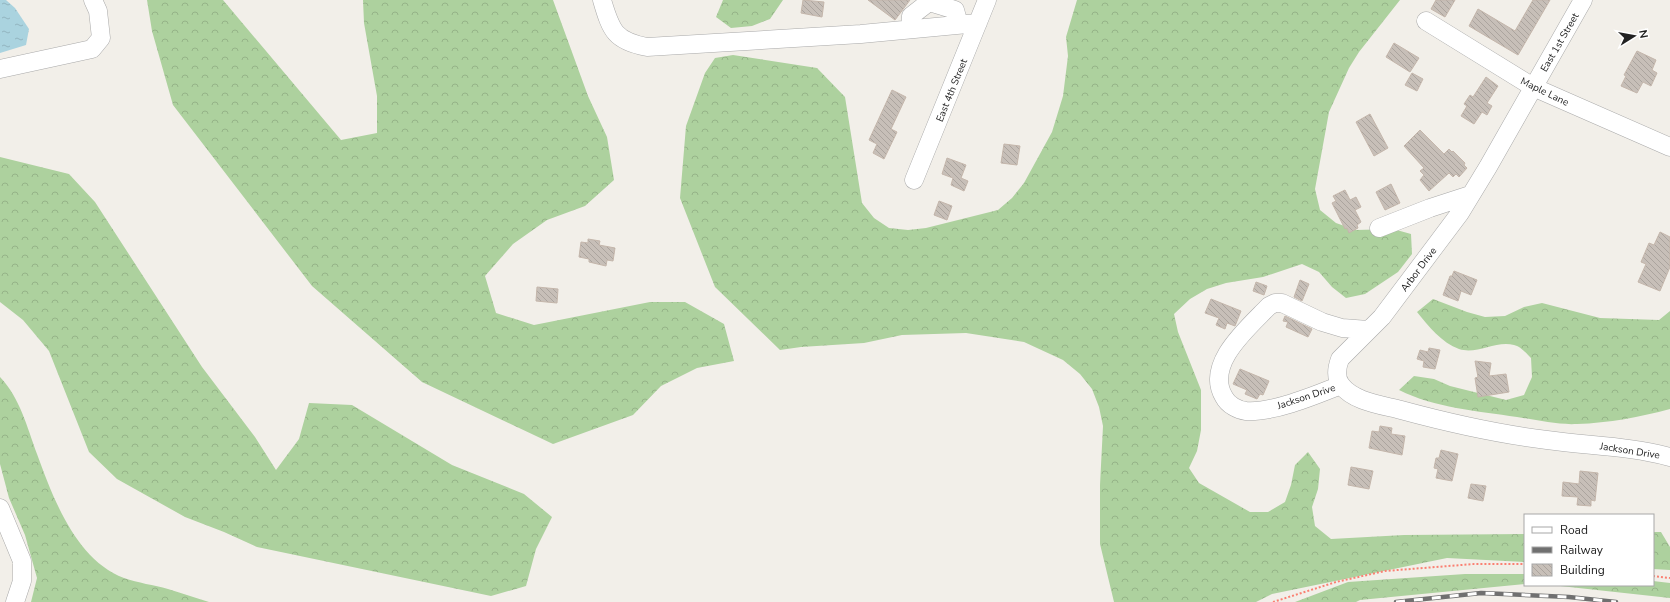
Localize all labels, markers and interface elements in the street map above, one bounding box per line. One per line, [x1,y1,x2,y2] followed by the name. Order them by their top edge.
[1537,10,1583,75] street label: East 1st Street
[1614,16,1654,56] north arrow
[1635,29,1651,40] text: N
[933,56,971,124] street label: East 4th Street
[1518,74,1571,110] street label: Maple Lane
[1398,245,1440,295] street label: Arbor Drive
[1274,381,1337,413] street label: Jackson Drive
[1598,439,1661,463] street label: Jackson Drive
[1524,514,1654,586] legend
[1560,522,1588,538] text: Road
[1560,542,1604,558] text: Railway
[1560,562,1605,578] text: Building

